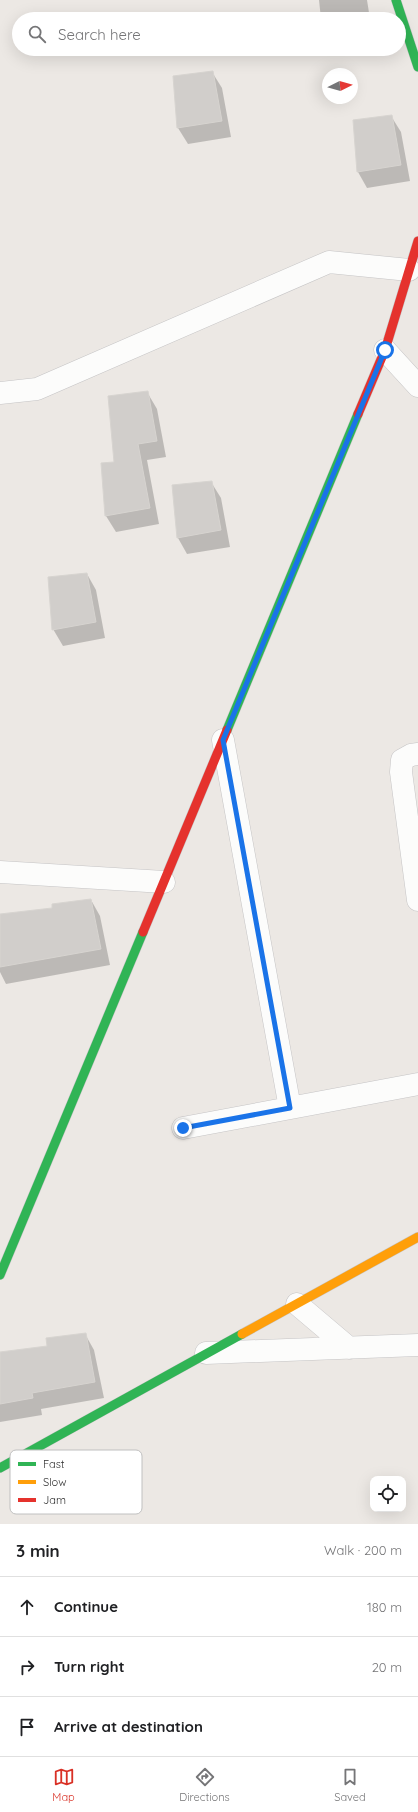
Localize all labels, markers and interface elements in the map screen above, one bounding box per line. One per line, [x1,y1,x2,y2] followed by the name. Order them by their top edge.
[12,12,406,56] search box
[26,23,48,45] icon: search
[58,25,141,44] text: Search here
[322,68,358,104] north arrow
[376,341,394,359] route start
[174,1119,192,1137] route end
[10,1450,142,1514] legend
[43,1457,65,1471] text: Fast
[43,1475,67,1489] text: Slow
[370,1476,406,1512] map controls
[370,1476,406,1512] button: locate
[43,1493,66,1507] text: Jam
[16,1540,60,1561] text: 3 min
[324,1542,402,1558] text: Walk · 200 m
[16,1596,38,1618] icon: ahead
[54,1597,118,1616] text: Continue
[367,1599,402,1615] text: 180 m
[16,1656,38,1678] icon: right
[54,1657,125,1676] text: Turn right
[372,1659,402,1675] text: 20 m
[16,1716,38,1738] icon: arrive
[54,1717,203,1736] text: Arrive at destination
[52,1766,75,1804] tab: Map
[179,1766,230,1804] tab: Directions
[334,1766,366,1804] tab: Saved

